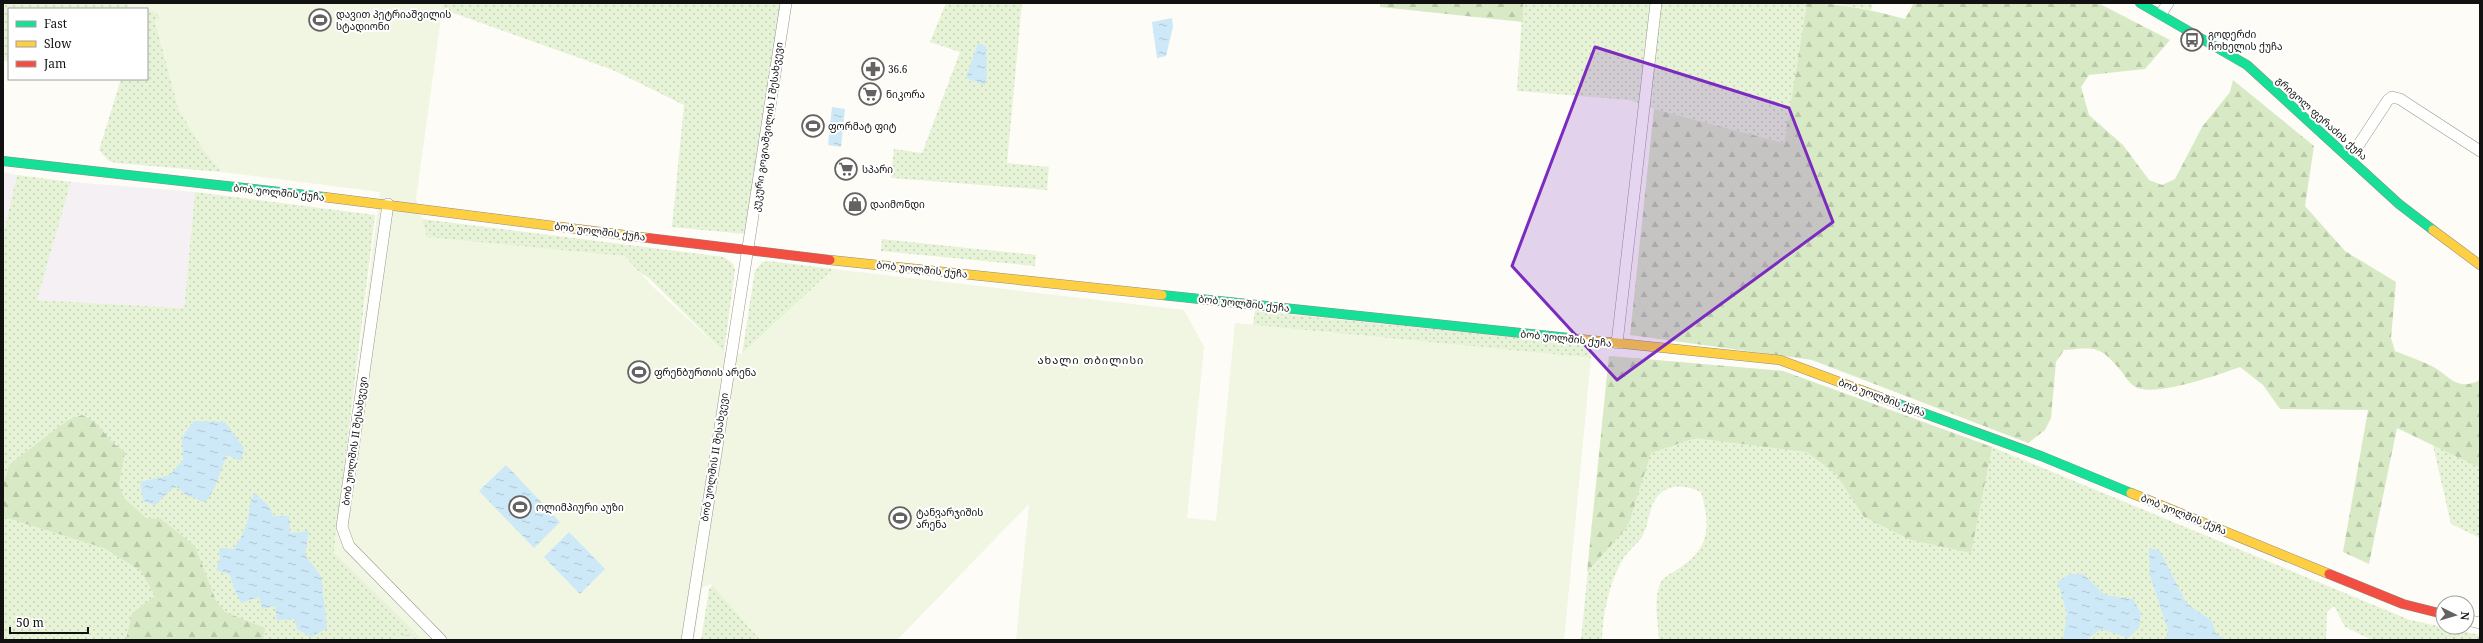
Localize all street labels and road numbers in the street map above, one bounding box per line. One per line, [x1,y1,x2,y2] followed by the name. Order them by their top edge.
[748,41,786,213] street label: კუკური გოგიაშვილის I შესახვევი
[2273,73,2371,163] street label: გრიგოლ ფერაძის ქუჩა
[233,180,325,204] street label: ბობ უოლშის ქუჩა
[554,218,646,244] street label: ბობ უოლშის ქუჩა
[876,257,968,281] street label: ბობ უოლშის ქუჩა
[1198,291,1290,315] street label: ბობ უოლშის ქუჩა
[1520,326,1612,350] street label: ბობ უოლშის ქუჩა
[338,375,370,507] street label: ბობ უოლშის II შესახვევი
[1837,375,1927,419] street label: ბობ უოლშის ქუჩა
[697,391,731,522] street label: ბობ უოლშის II შესახვევი
[2139,490,2229,538] street label: ბობ უოლშის ქუჩა

